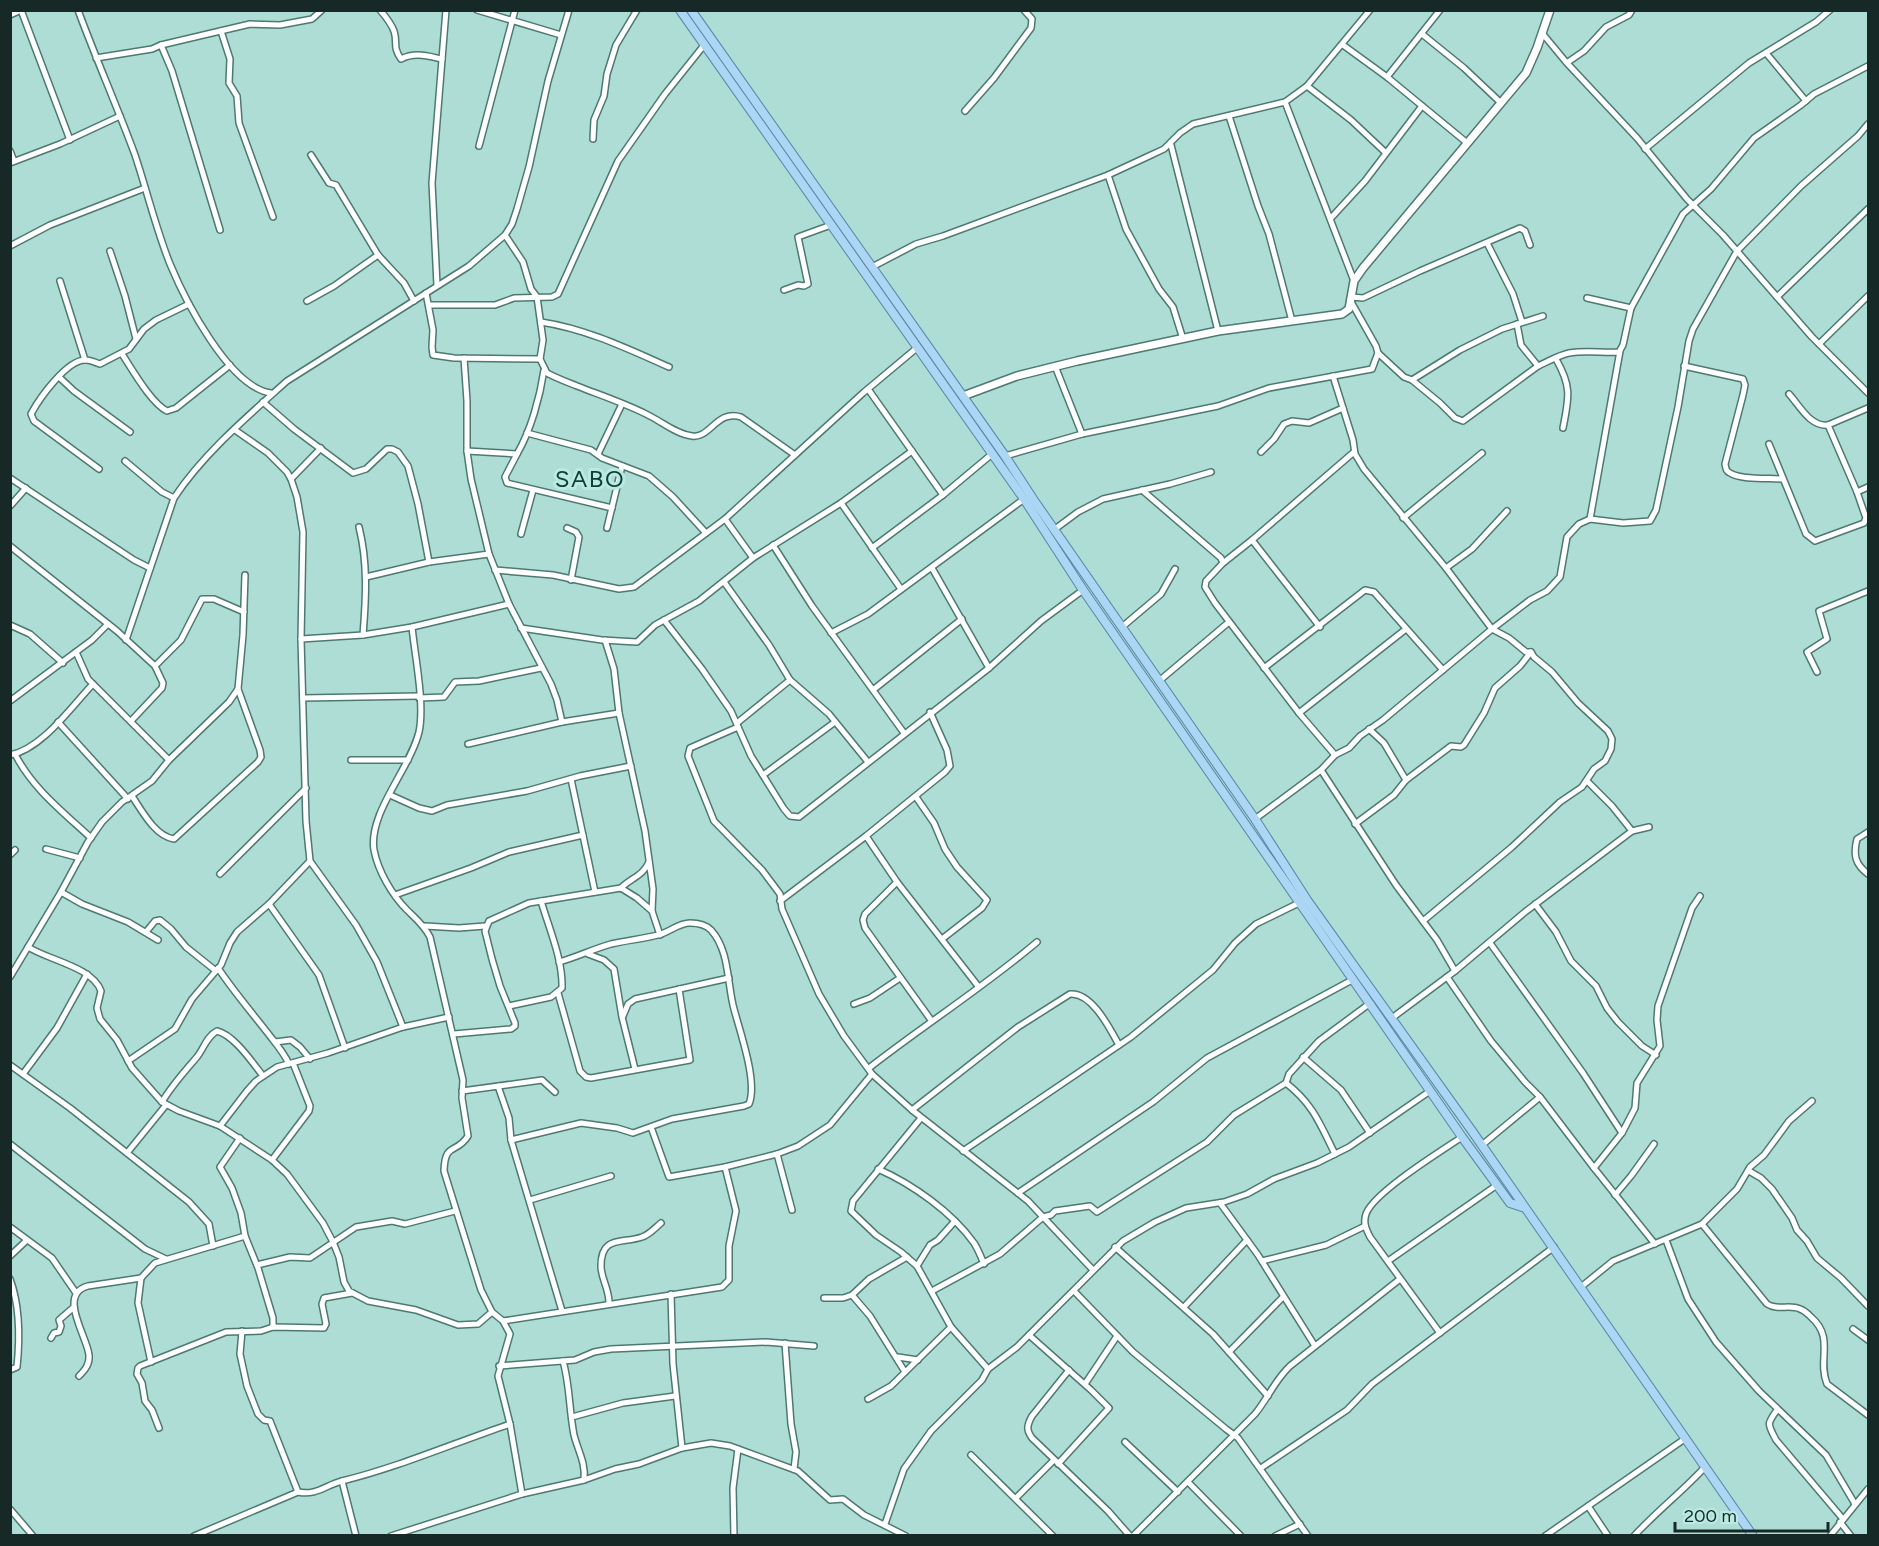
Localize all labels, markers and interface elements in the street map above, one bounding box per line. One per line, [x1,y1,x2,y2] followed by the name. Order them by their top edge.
[555,464,625,493] district label: SABO
[1675,1495,1828,1533] scale bar
[1684,1505,1737,1527] text: 200 m

